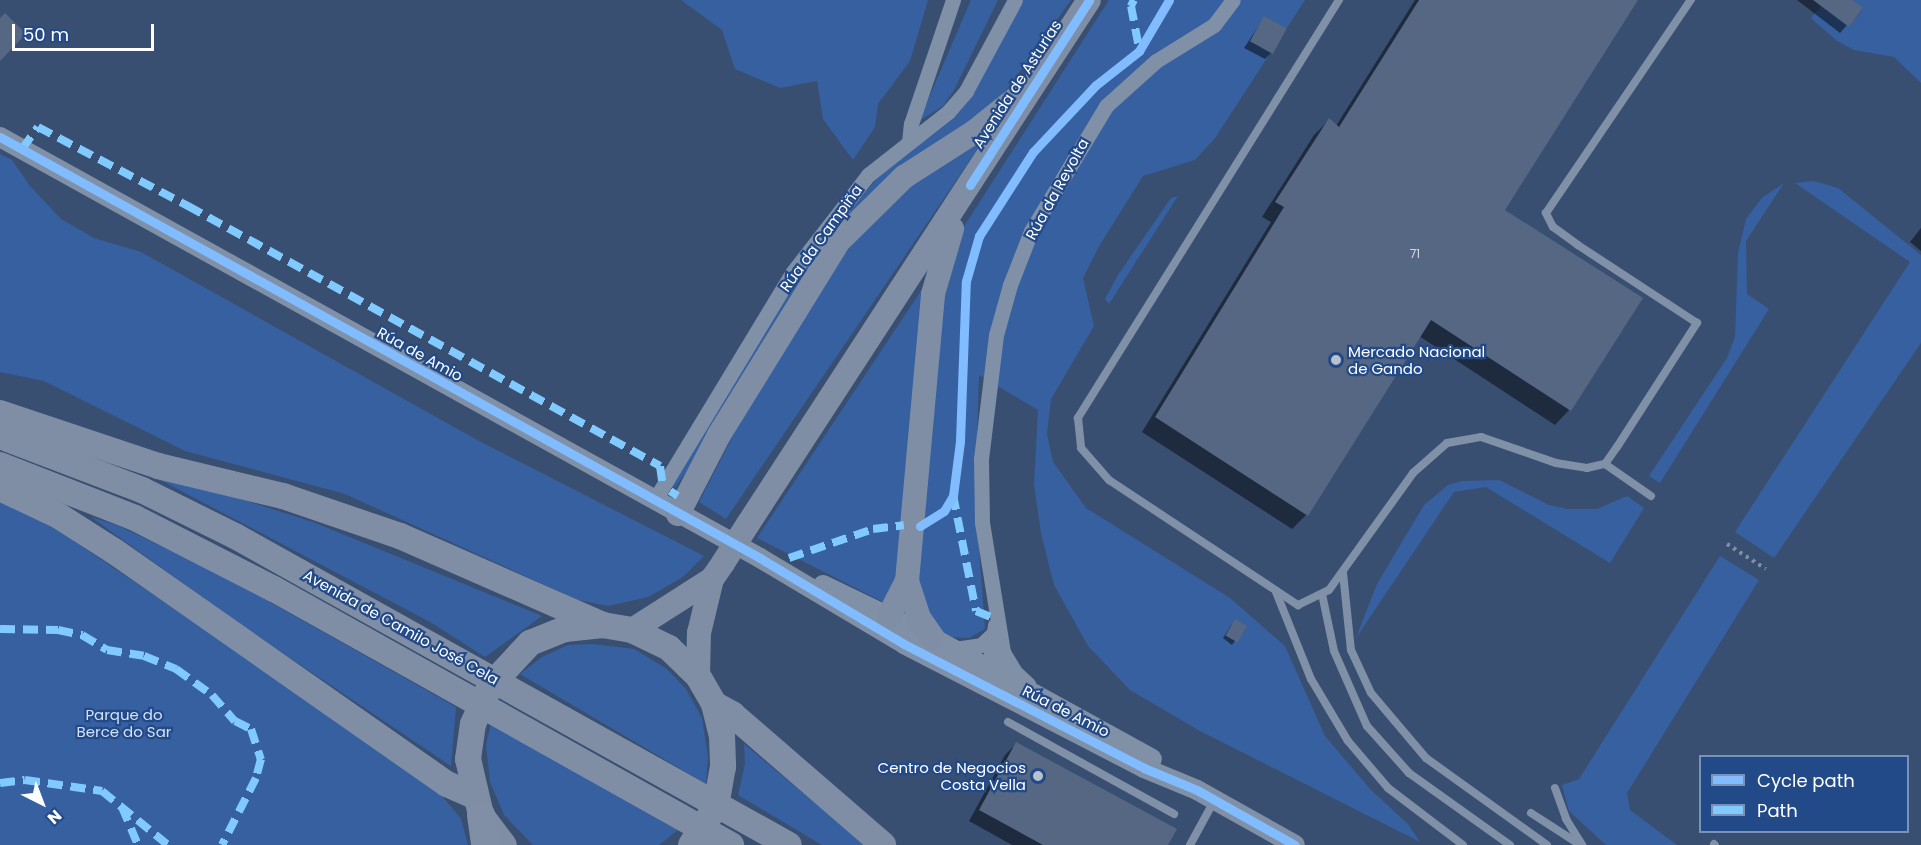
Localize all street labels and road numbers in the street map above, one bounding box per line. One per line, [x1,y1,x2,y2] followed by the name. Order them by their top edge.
[969,17,1065,151] street label: Avenida de Asturias
[1022,135,1092,243] street label: Rúa da Revolta
[776,181,866,295] street label: Rúa da Campiña
[374,323,466,385] street label: Rúa de Amio
[300,566,502,688] street label: Avenida de Camilo José Cela
[1020,681,1112,741] street label: Rúa de Amio

